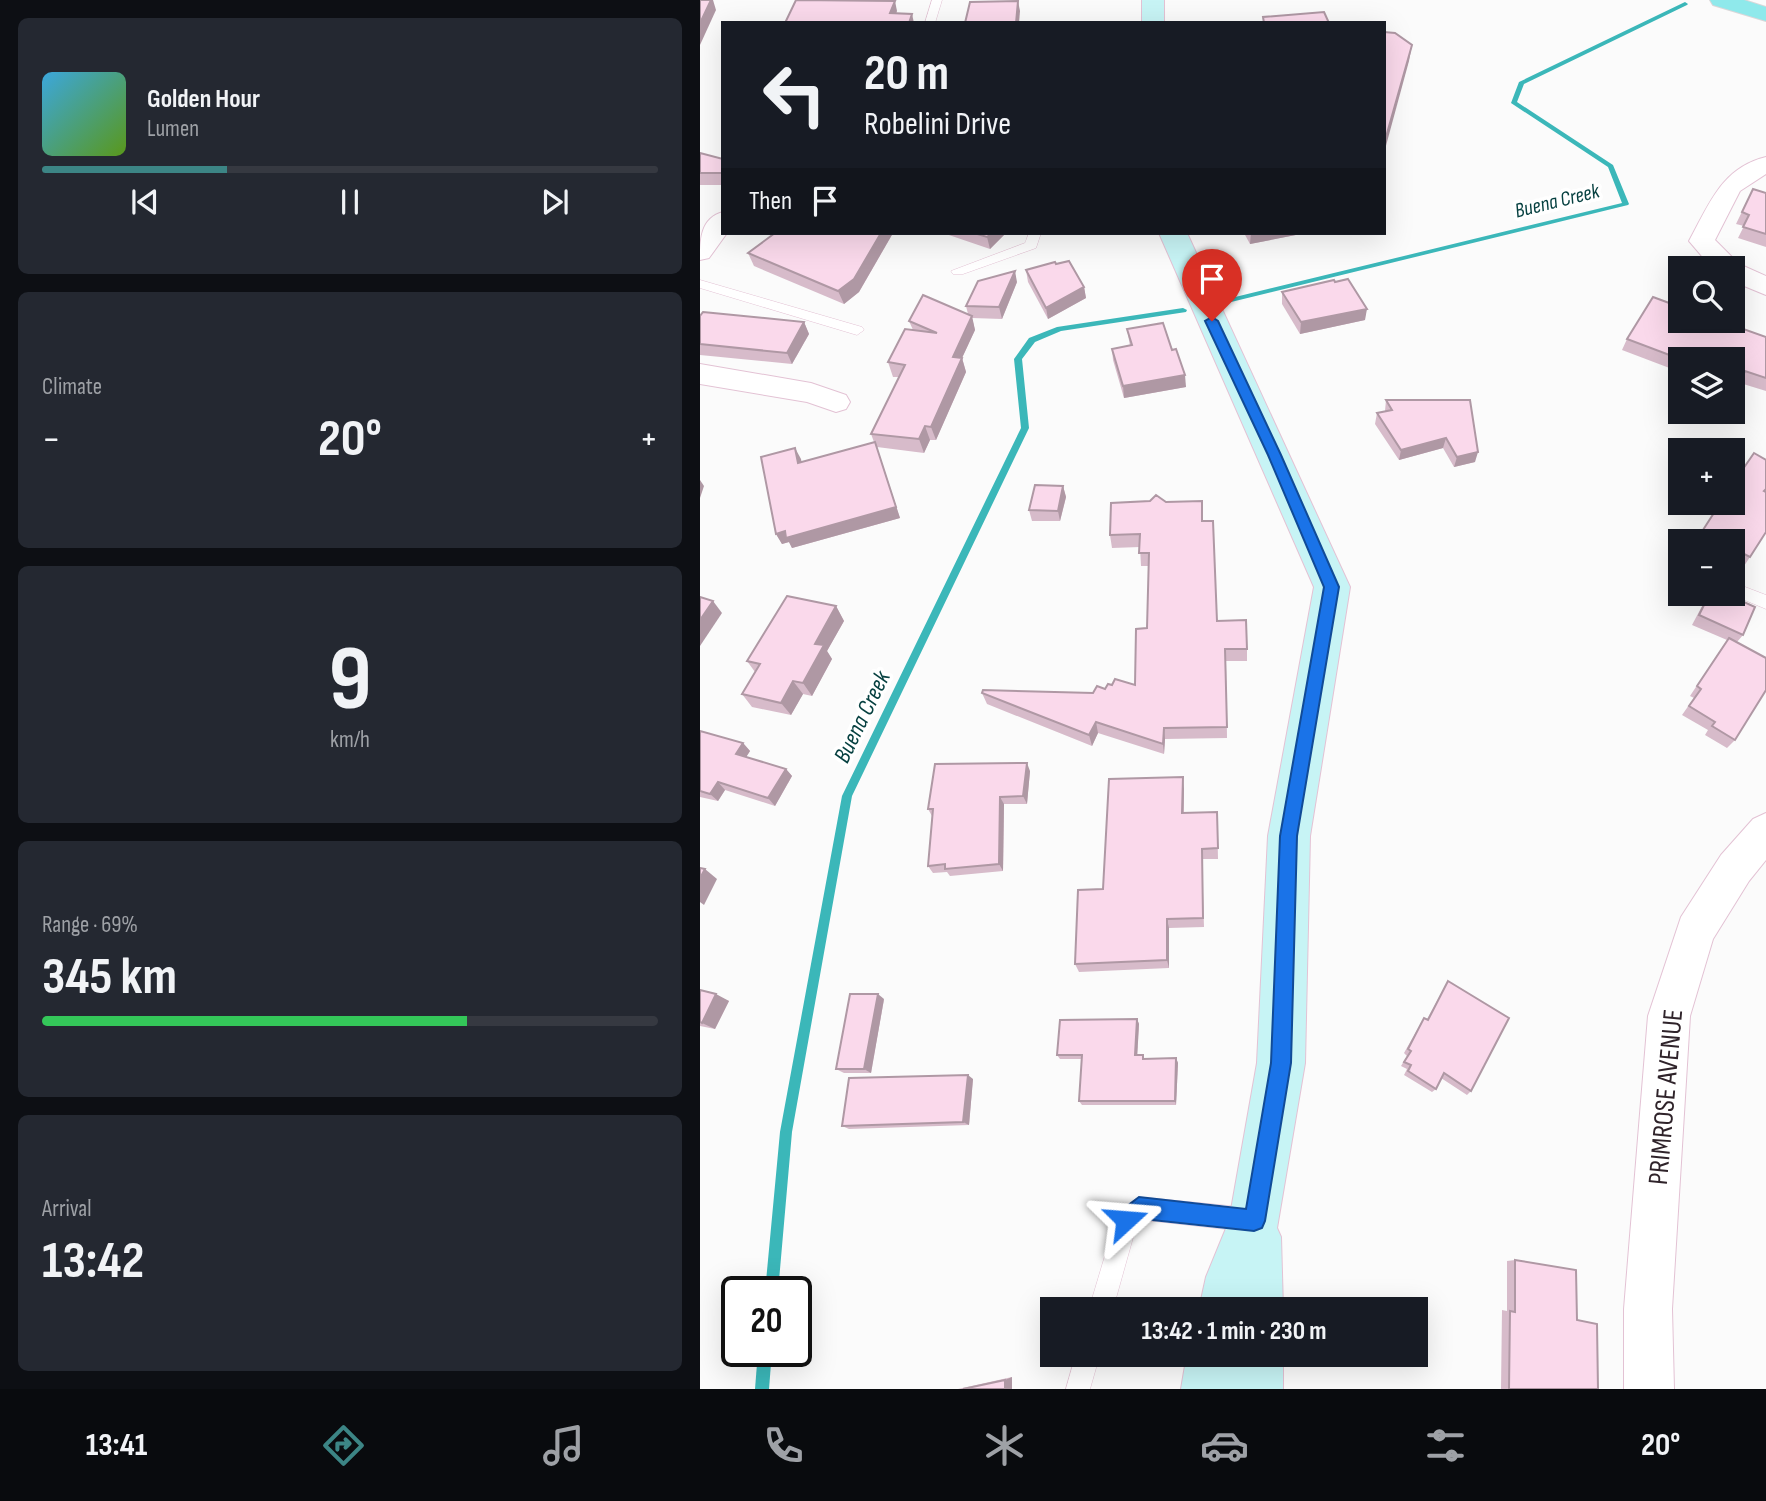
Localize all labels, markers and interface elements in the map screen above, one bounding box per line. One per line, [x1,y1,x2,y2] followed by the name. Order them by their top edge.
[864,45,949,104] text: 20 m
[749,49,840,140] icon: left
[147,84,260,115] text: Golden Hour
[864,105,1011,144] text: Robelini Drive
[147,115,199,143] text: Lumen
[1512,178,1603,224] water label: Buena Creek
[806,182,844,220] icon: arrive
[126,183,164,221] icon: previous
[331,183,369,221] icon: pause
[536,183,574,221] icon: next
[749,186,792,217] text: Then
[1182,249,1242,321] pin
[1668,256,1745,606] map controls
[1668,256,1745,333] button: search
[1193,260,1231,298] icon: arrive
[1668,347,1745,424] button: layers
[42,373,102,401] text: Climate
[318,408,382,471] text: 20°
[42,417,61,462] text: −
[639,417,658,462] text: +
[1668,438,1745,515] button: +
[1668,529,1745,606] button: −
[328,626,372,735] text: 9
[827,665,897,768] water label: Buena Creek
[330,726,370,754] text: km/h
[42,911,138,939] text: Range · 69%
[42,946,177,1009] text: 345 km
[1642,1008,1690,1186] street label: PRIMROSE AVENUE
[1089,1183,1163,1257] position arrow
[42,1195,91,1223] text: Arrival
[42,1230,144,1293] text: 13:42
[721,1276,812,1367] speed limit sign: 20
[1142,1316,1326,1347] text: 13:42 · 1 min · 230 m
[319,1421,368,1470] icon: directions
[539,1421,588,1470] icon: music
[759,1421,808,1470] icon: phone
[980,1421,1029,1470] icon: climate
[1200,1421,1249,1470] icon: car
[1421,1421,1470,1470] icon: filters
[86,1426,147,1465] text: 13:41
[1641,1426,1680,1465] text: 20°

